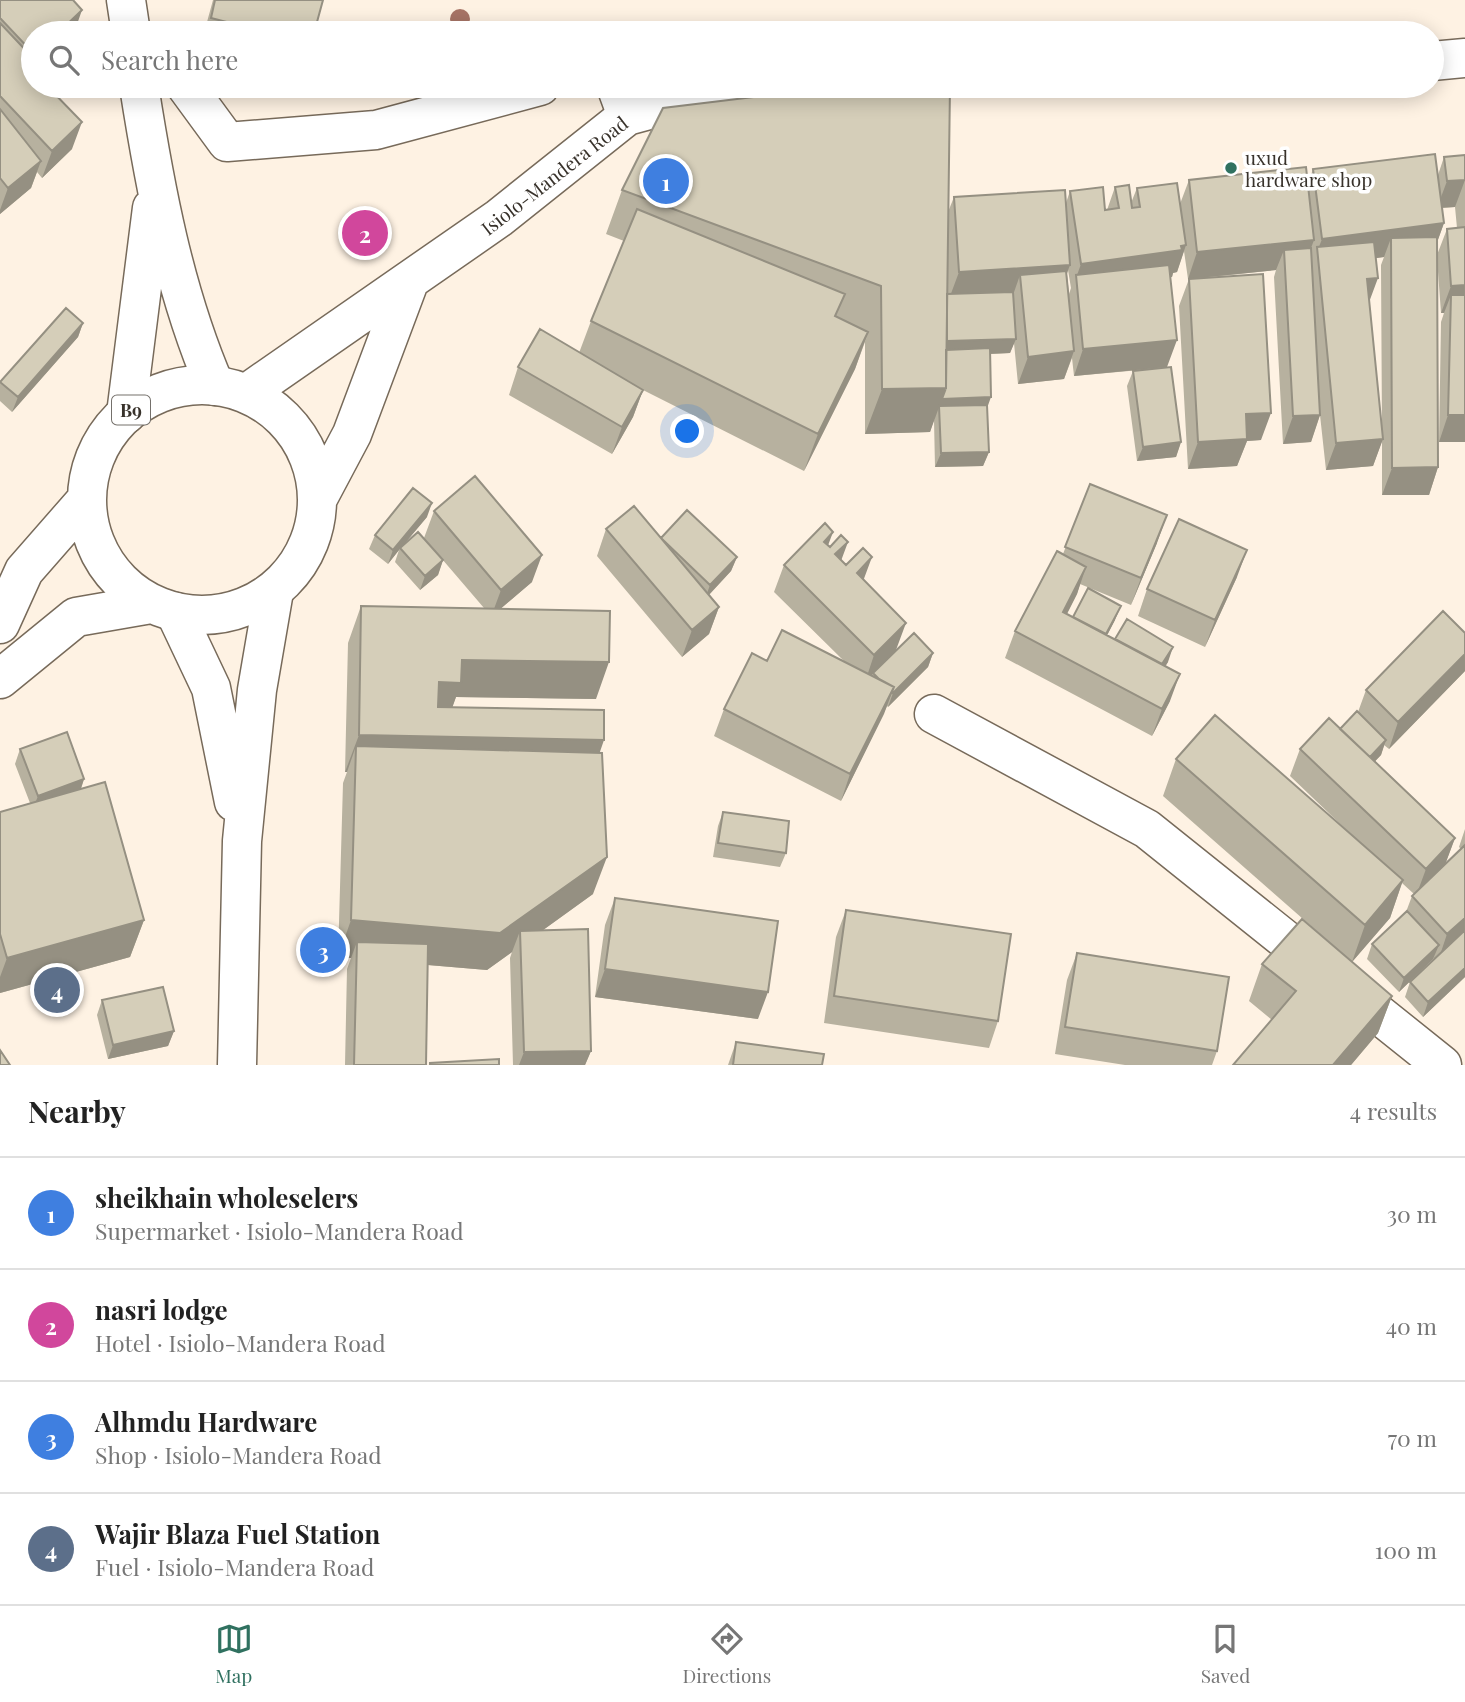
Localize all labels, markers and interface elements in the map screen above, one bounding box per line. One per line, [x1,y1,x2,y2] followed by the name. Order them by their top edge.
[21,21,1444,98] search box
[45,41,83,79] icon: search
[101,42,238,77] text: Search here
[475,110,633,240] street label: Isiolo-Mandera Road
[1245,144,1372,192] place label: uxud hardware shop
[643,155,689,207] pin: 1
[1223,160,1239,176] marker: uxud hardware shop
[342,207,388,259] pin: 2
[112,396,150,424] road number: B9
[670,414,704,448] your location
[300,924,346,976] pin: 3
[34,964,80,1016] pin: 4
[28,1091,126,1131] text: Nearby
[1350,1095,1437,1126] text: 4 results
[95,1180,358,1215] text: sheikhain wholeselers
[47,1198,55,1229] text: 1
[1387,1198,1437,1229] text: 30 m
[95,1215,464,1246] text: Supermarket · Isiolo-Mandera Road
[95,1292,228,1327] text: nasri lodge
[45,1310,57,1341] text: 2
[1386,1310,1437,1341] text: 40 m
[95,1327,386,1358] text: Hotel · Isiolo-Mandera Road
[95,1404,317,1439] text: Alhmdu Hardware
[45,1422,57,1453] text: 3
[1388,1422,1437,1453] text: 70 m
[95,1439,382,1470] text: Shop · Isiolo-Mandera Road
[95,1516,380,1551] text: Wajir Blaza Fuel Station
[45,1534,57,1565] text: 4
[1375,1534,1437,1565] text: 100 m
[95,1551,374,1582] text: Fuel · Isiolo-Mandera Road
[215,1620,253,1688] tab: Map
[682,1620,771,1688] tab: Directions
[1201,1620,1250,1688] tab: Saved

